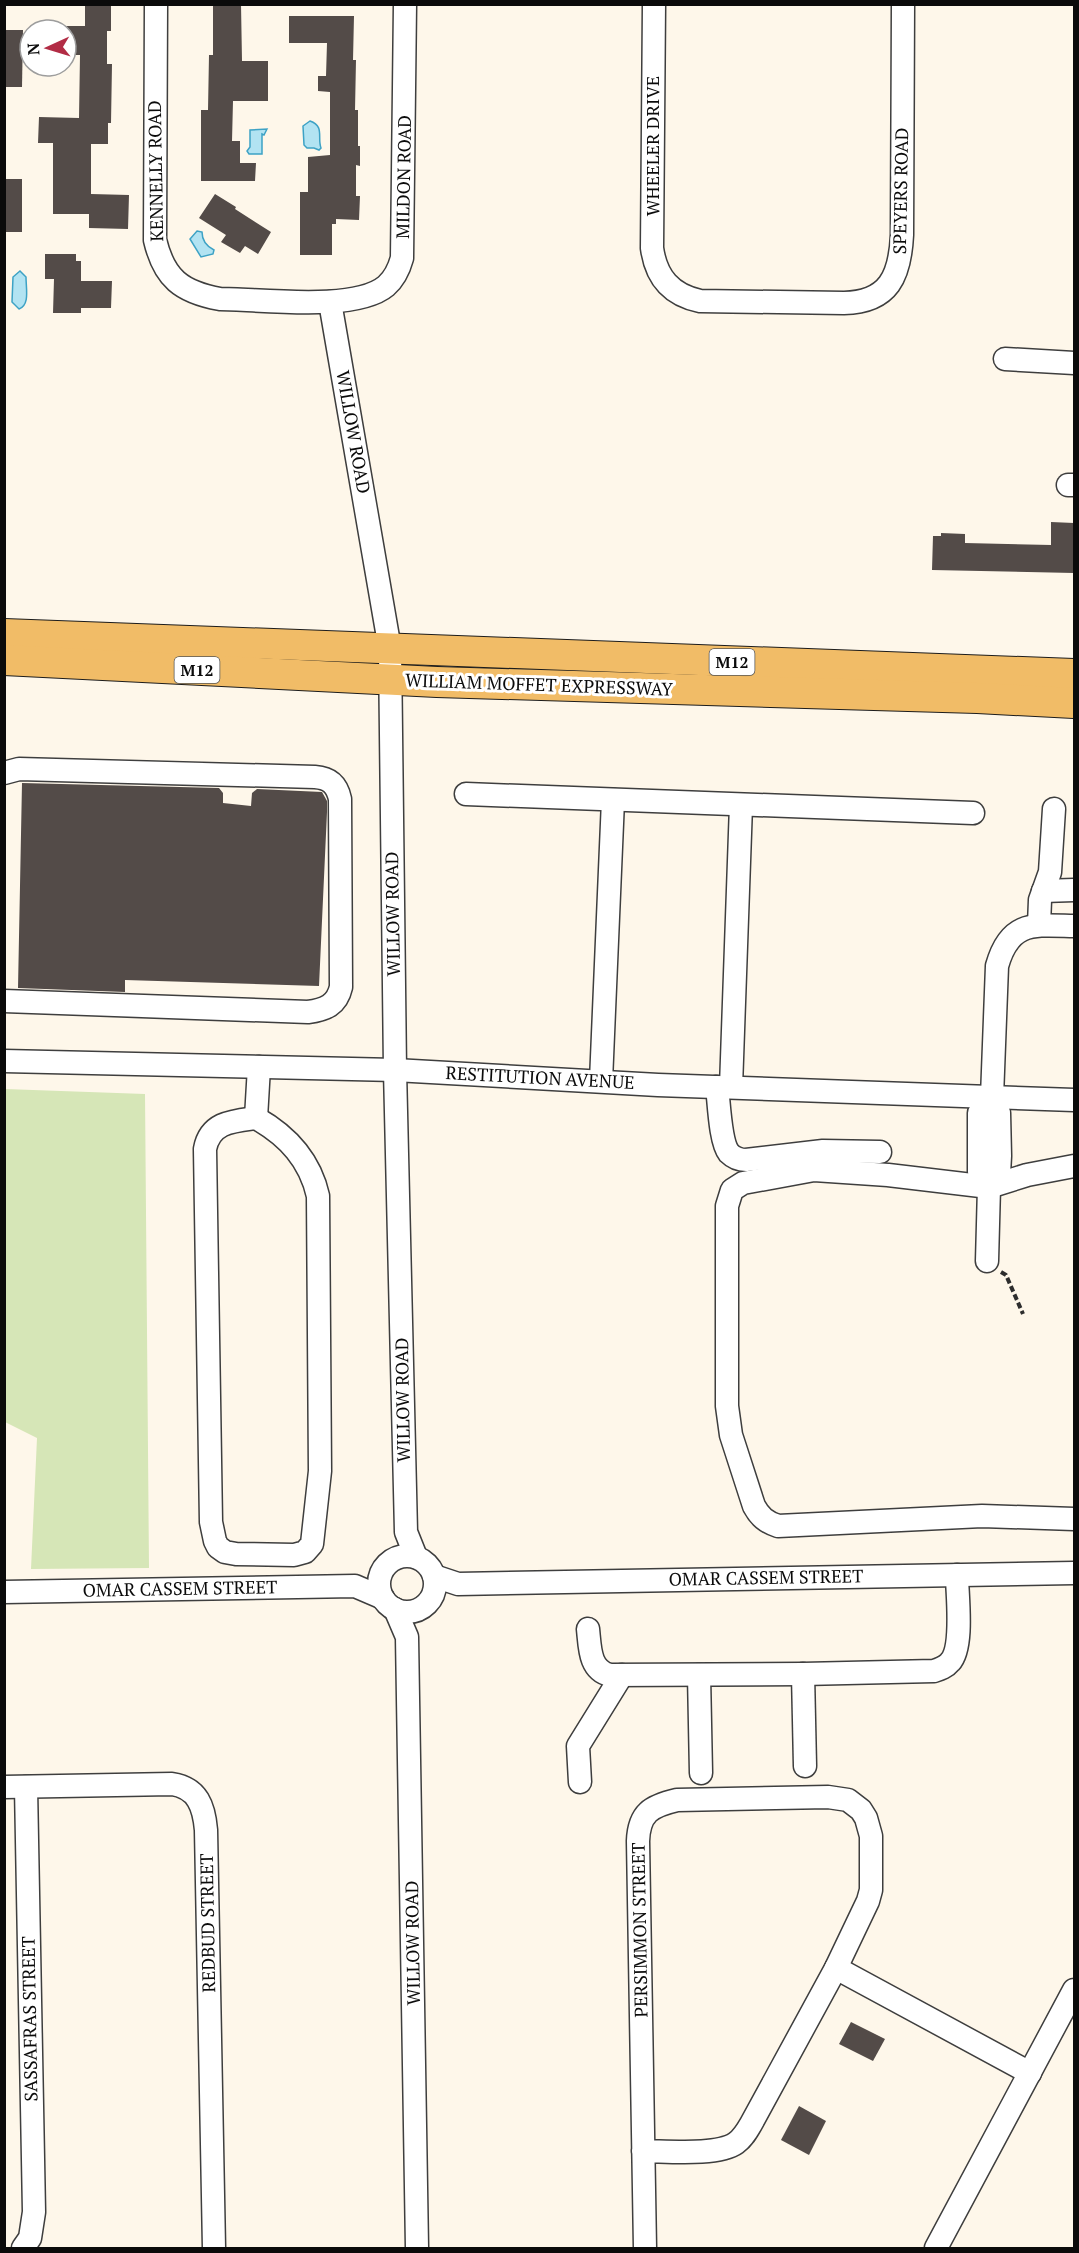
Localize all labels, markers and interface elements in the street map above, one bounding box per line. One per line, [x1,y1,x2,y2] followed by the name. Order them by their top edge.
[18,18,78,78] north arrow
[22,42,44,56] text: N
[640,76,664,216] street label: WHEELER DRIVE
[142,100,168,242] street label: KENNELLY ROAD
[390,115,416,239] street label: MILDON ROAD
[887,127,913,255] street label: SPEYERS ROAD
[331,368,377,495] street label: WILLOW ROAD
[710,649,754,675] road number: M12
[174,657,220,683] road number: M12
[405,667,674,701] street label: WILLIAM MOFFET EXPRESSWAY
[379,851,405,977] street label: WILLOW ROAD
[445,1060,635,1094] street label: RESTITUTION AVENUE
[389,1337,415,1463] street label: WILLOW ROAD
[668,1563,863,1591] street label: OMAR CASSEM STREET
[82,1574,277,1602] street label: OMAR CASSEM STREET
[625,1842,653,2018] street label: PERSIMMON STREET
[194,1853,220,1993] street label: REDBUD STREET
[399,1880,425,2006] street label: WILLOW ROAD
[16,1936,42,2102] street label: SASSAFRAS STREET

